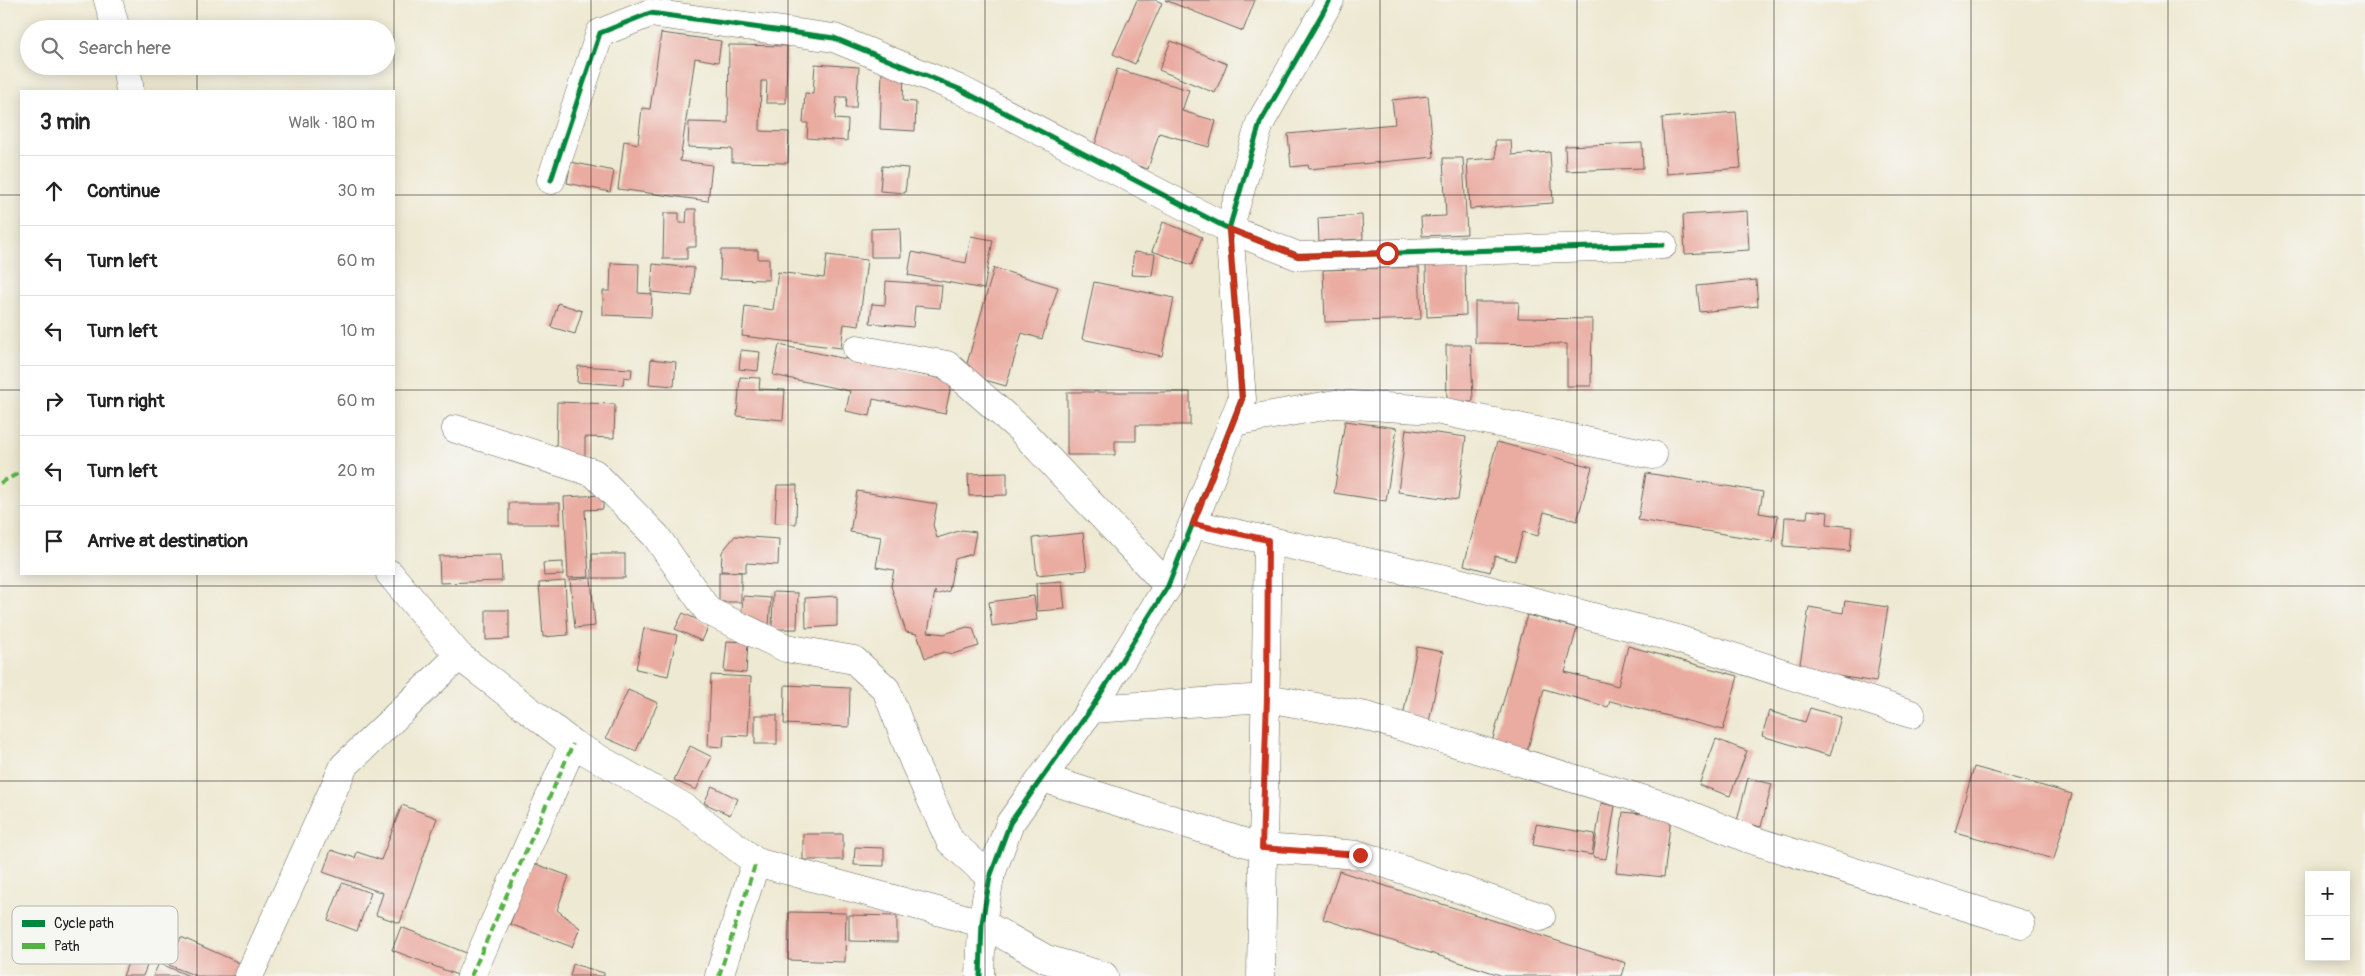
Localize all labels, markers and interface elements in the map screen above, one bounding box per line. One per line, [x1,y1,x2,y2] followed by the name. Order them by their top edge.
[20,20,395,75] search box
[38,34,66,62] icon: search
[78,36,171,60] text: Search here
[40,109,90,136] text: 3 min
[288,113,375,133] text: Walk · 180 m
[40,177,68,205] icon: ahead
[87,179,160,203] text: Continue
[337,181,375,201] text: 30 m
[1376,242,1399,265] route start
[40,247,68,275] icon: left
[87,249,157,273] text: Turn left
[337,251,375,271] text: 60 m
[40,317,68,345] icon: left
[87,319,157,343] text: Turn left
[340,321,375,341] text: 10 m
[40,387,68,415] icon: right
[87,389,165,413] text: Turn right
[337,391,375,411] text: 60 m
[40,457,68,485] icon: left
[87,459,157,483] text: Turn left
[337,461,375,481] text: 20 m
[40,527,68,555] icon: arrive
[87,529,248,553] text: Arrive at destination
[1349,844,1372,867] route end
[2305,871,2350,961] map controls
[2305,871,2350,916] button: +
[12,906,178,964] legend
[54,915,114,932] text: Cycle path
[2305,916,2350,961] button: −
[54,938,79,955] text: Path

